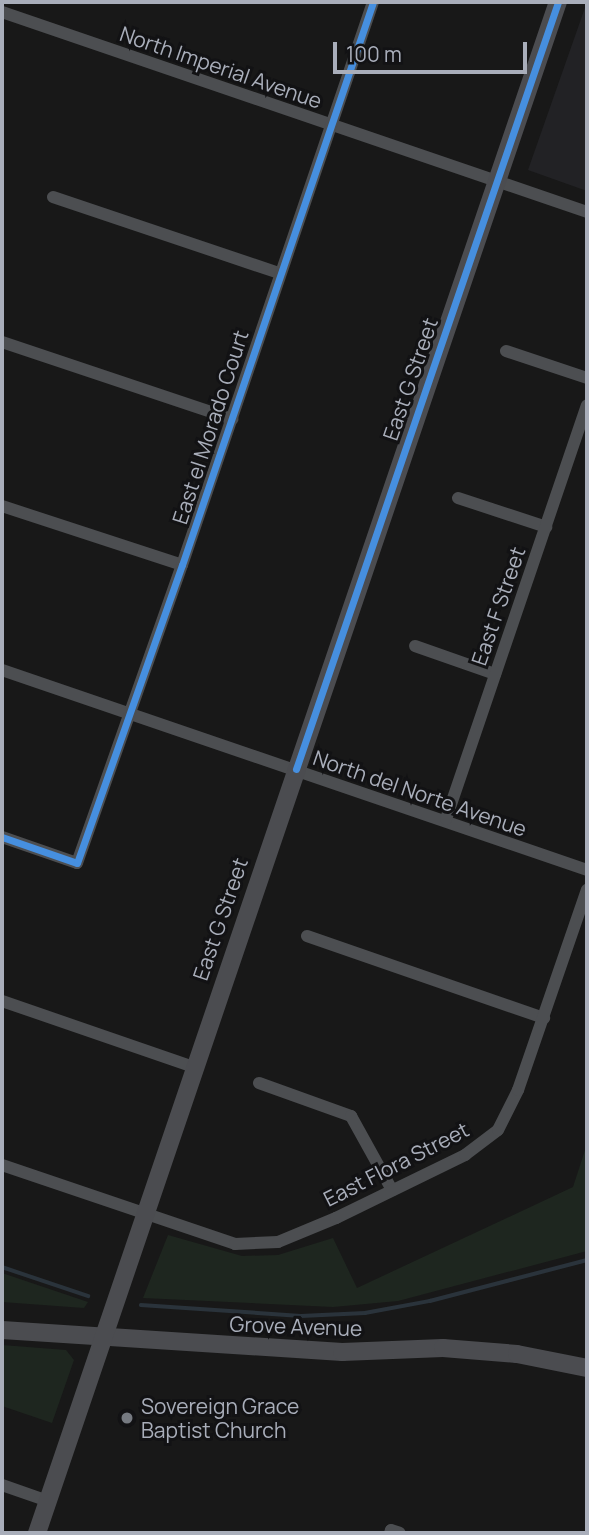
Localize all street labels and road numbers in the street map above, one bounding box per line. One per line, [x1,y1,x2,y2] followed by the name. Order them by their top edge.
[117,21,325,113] street label: North Imperial Avenue
[377,314,443,444] street label: East G Street
[167,327,253,527] street label: East el Morado Court
[466,543,530,669] street label: East F Street
[310,745,530,841] street label: North del Norte Avenue
[187,854,253,984] street label: East G Street
[319,1116,473,1212] street label: East Flora Street
[229,1311,363,1341] street label: Grove Avenue

